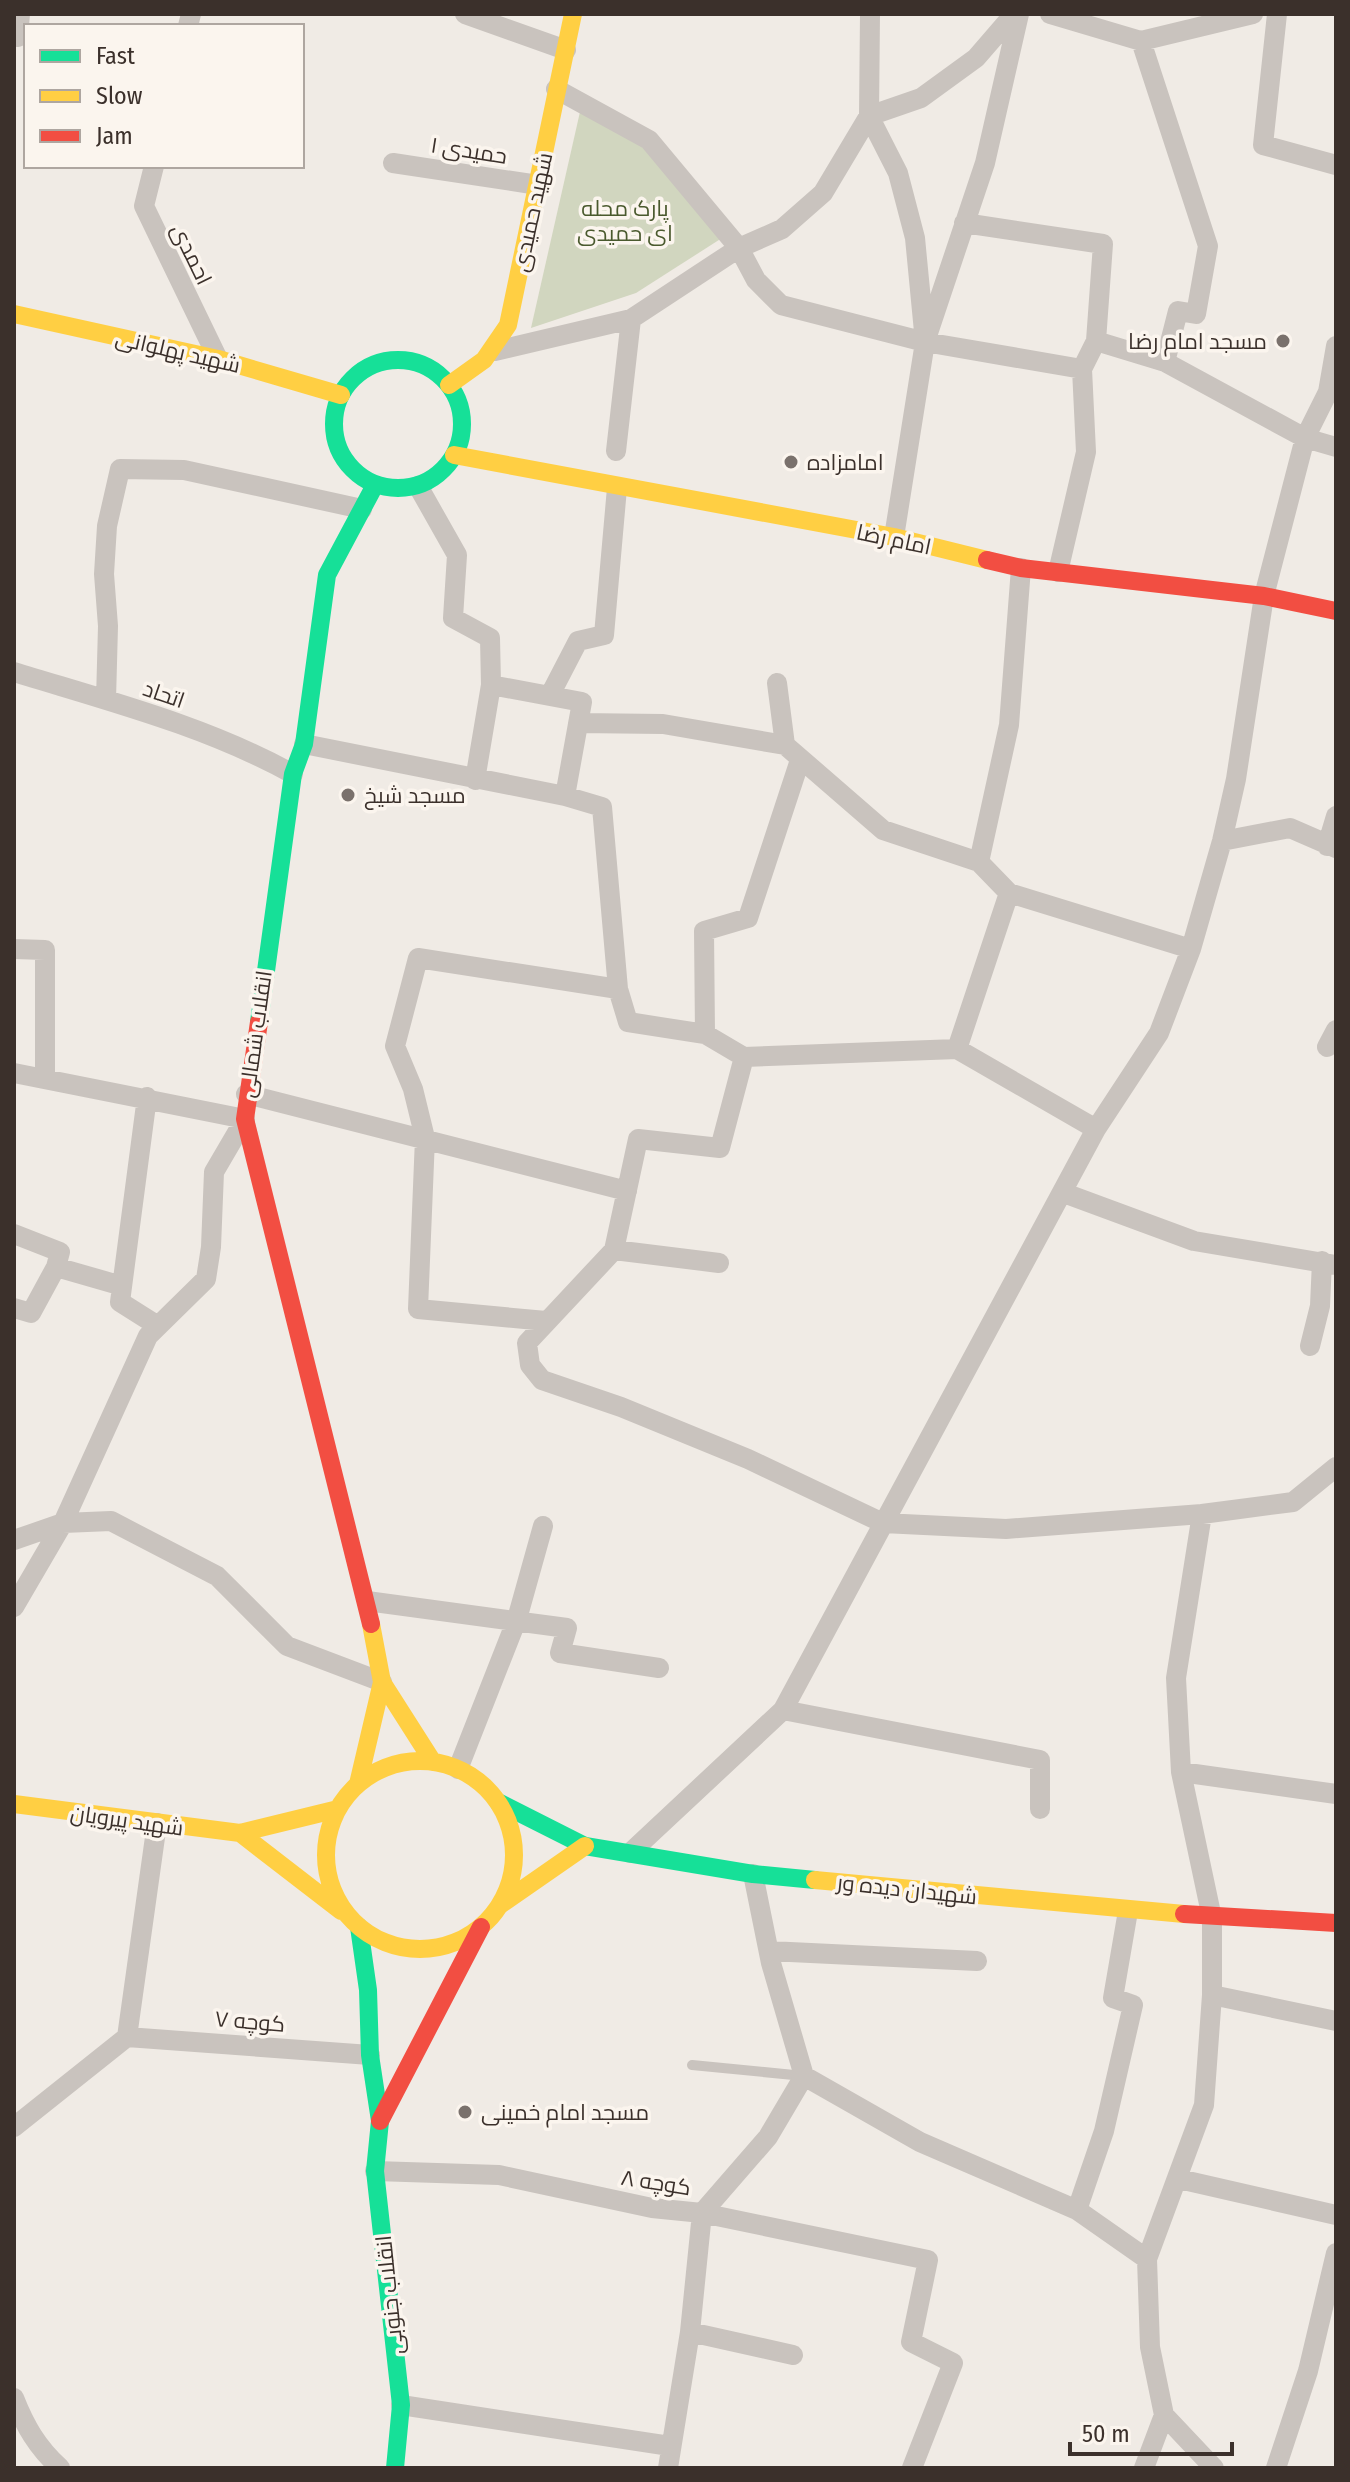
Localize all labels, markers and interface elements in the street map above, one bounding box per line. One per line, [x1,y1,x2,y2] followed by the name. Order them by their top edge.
[24,24,304,168] legend
[96,42,135,70] text: Fast
[96,82,143,110] text: Slow
[96,122,133,150] text: Jam
[429,131,509,170] street label: حمیدی ۱
[507,150,558,274] street label: شهید حمیدی
[577,195,673,247] park label: پارک محله ای حمیدی
[165,219,218,289] street label: احمدی
[113,324,243,380] street label: شهید پهلوانی
[1128,328,1267,357] place label: مسجد امام رضا
[1274,332,1292,350] marker: مسجد امام رضا
[807,449,884,476] place label: امامزاده
[782,453,800,471] marker: امامزاده
[854,518,934,563] street label: امام رضا
[139,675,188,714] street label: اتحاد
[364,782,466,810] place label: مسجد شیخ
[339,786,357,804] marker: مسجد شیخ
[233,969,278,1099] street label: انقلاب شمالی
[68,1799,185,1843] street label: شهید پیرویان
[834,1869,978,1910] street label: شهیدان دیده ور
[214,2005,286,2039] street label: کوچه ۷
[481,2099,649,2128] place label: مسجد امام خمینی
[456,2103,474,2121] marker: مسجد امام خمینی
[619,2164,693,2202] street label: کوچه ۸
[370,2234,409,2356] street label: انقلاب جنوبی
[1070,2406,1232,2456] scale bar
[1082,2420,1130,2448] text: 50 m

